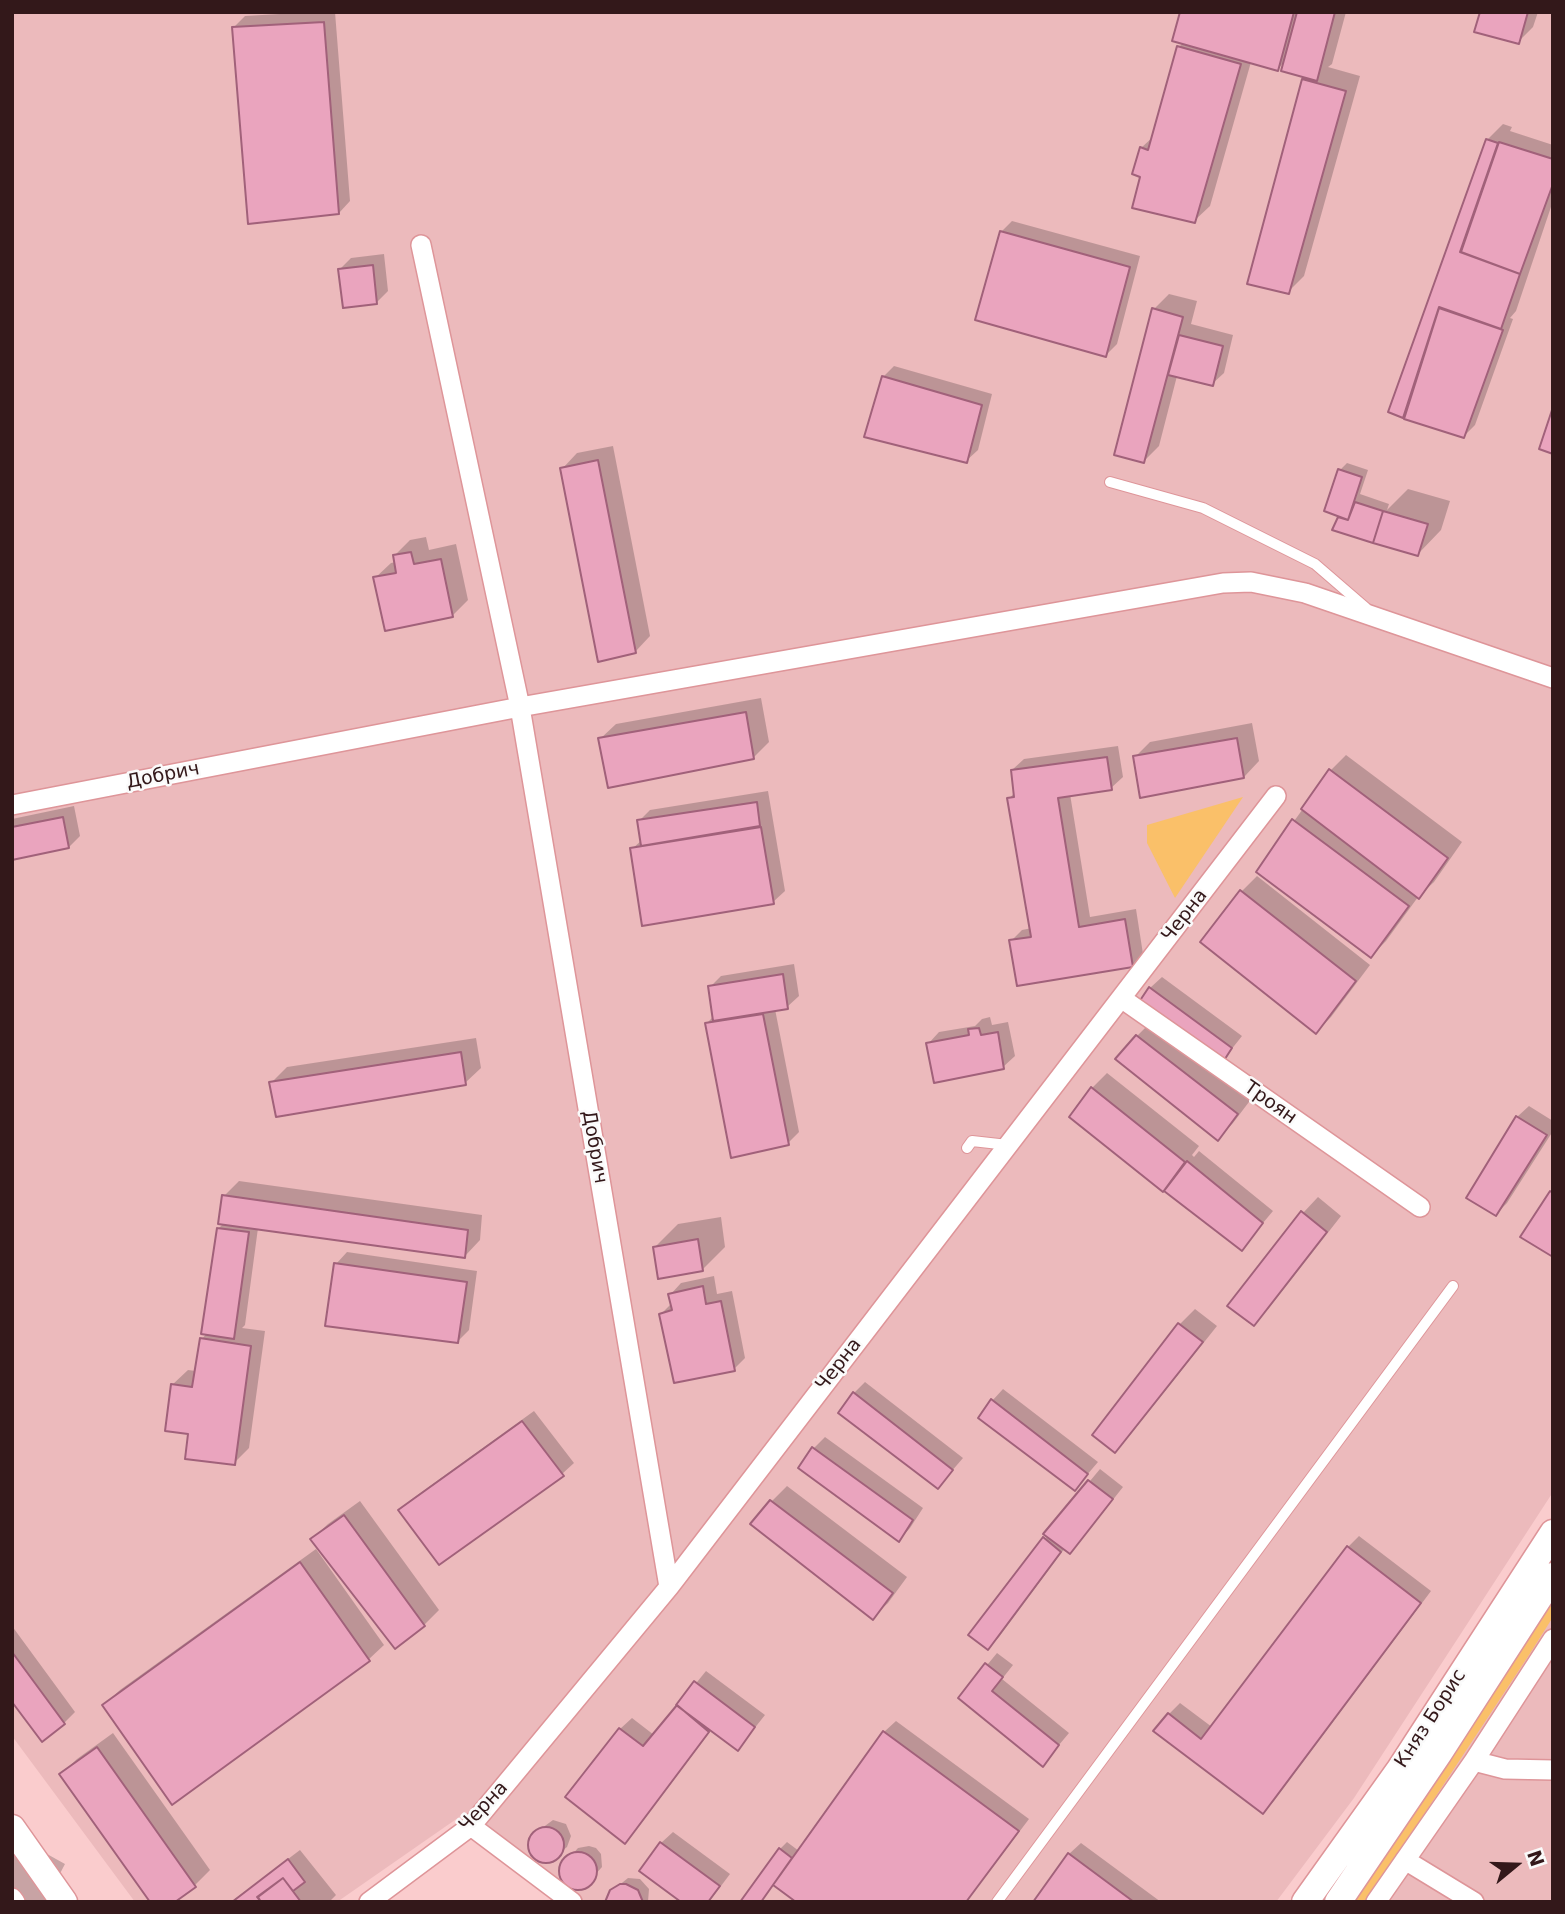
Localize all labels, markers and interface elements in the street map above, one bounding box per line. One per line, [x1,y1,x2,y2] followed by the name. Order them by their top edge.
[125,758,201,794] street label: Добрич
[1157,885,1213,947] street label: Черна
[1239,1077,1301,1129] street label: Троян
[576,1109,612,1185] street label: Добрич
[811,1334,867,1396] street label: Черна
[1391,1665,1471,1773] street label: Княз Борис
[455,1777,513,1837] street label: Черна
[1481,1830,1551,1900] north arrow
[1523,1847,1549,1869] text: N

